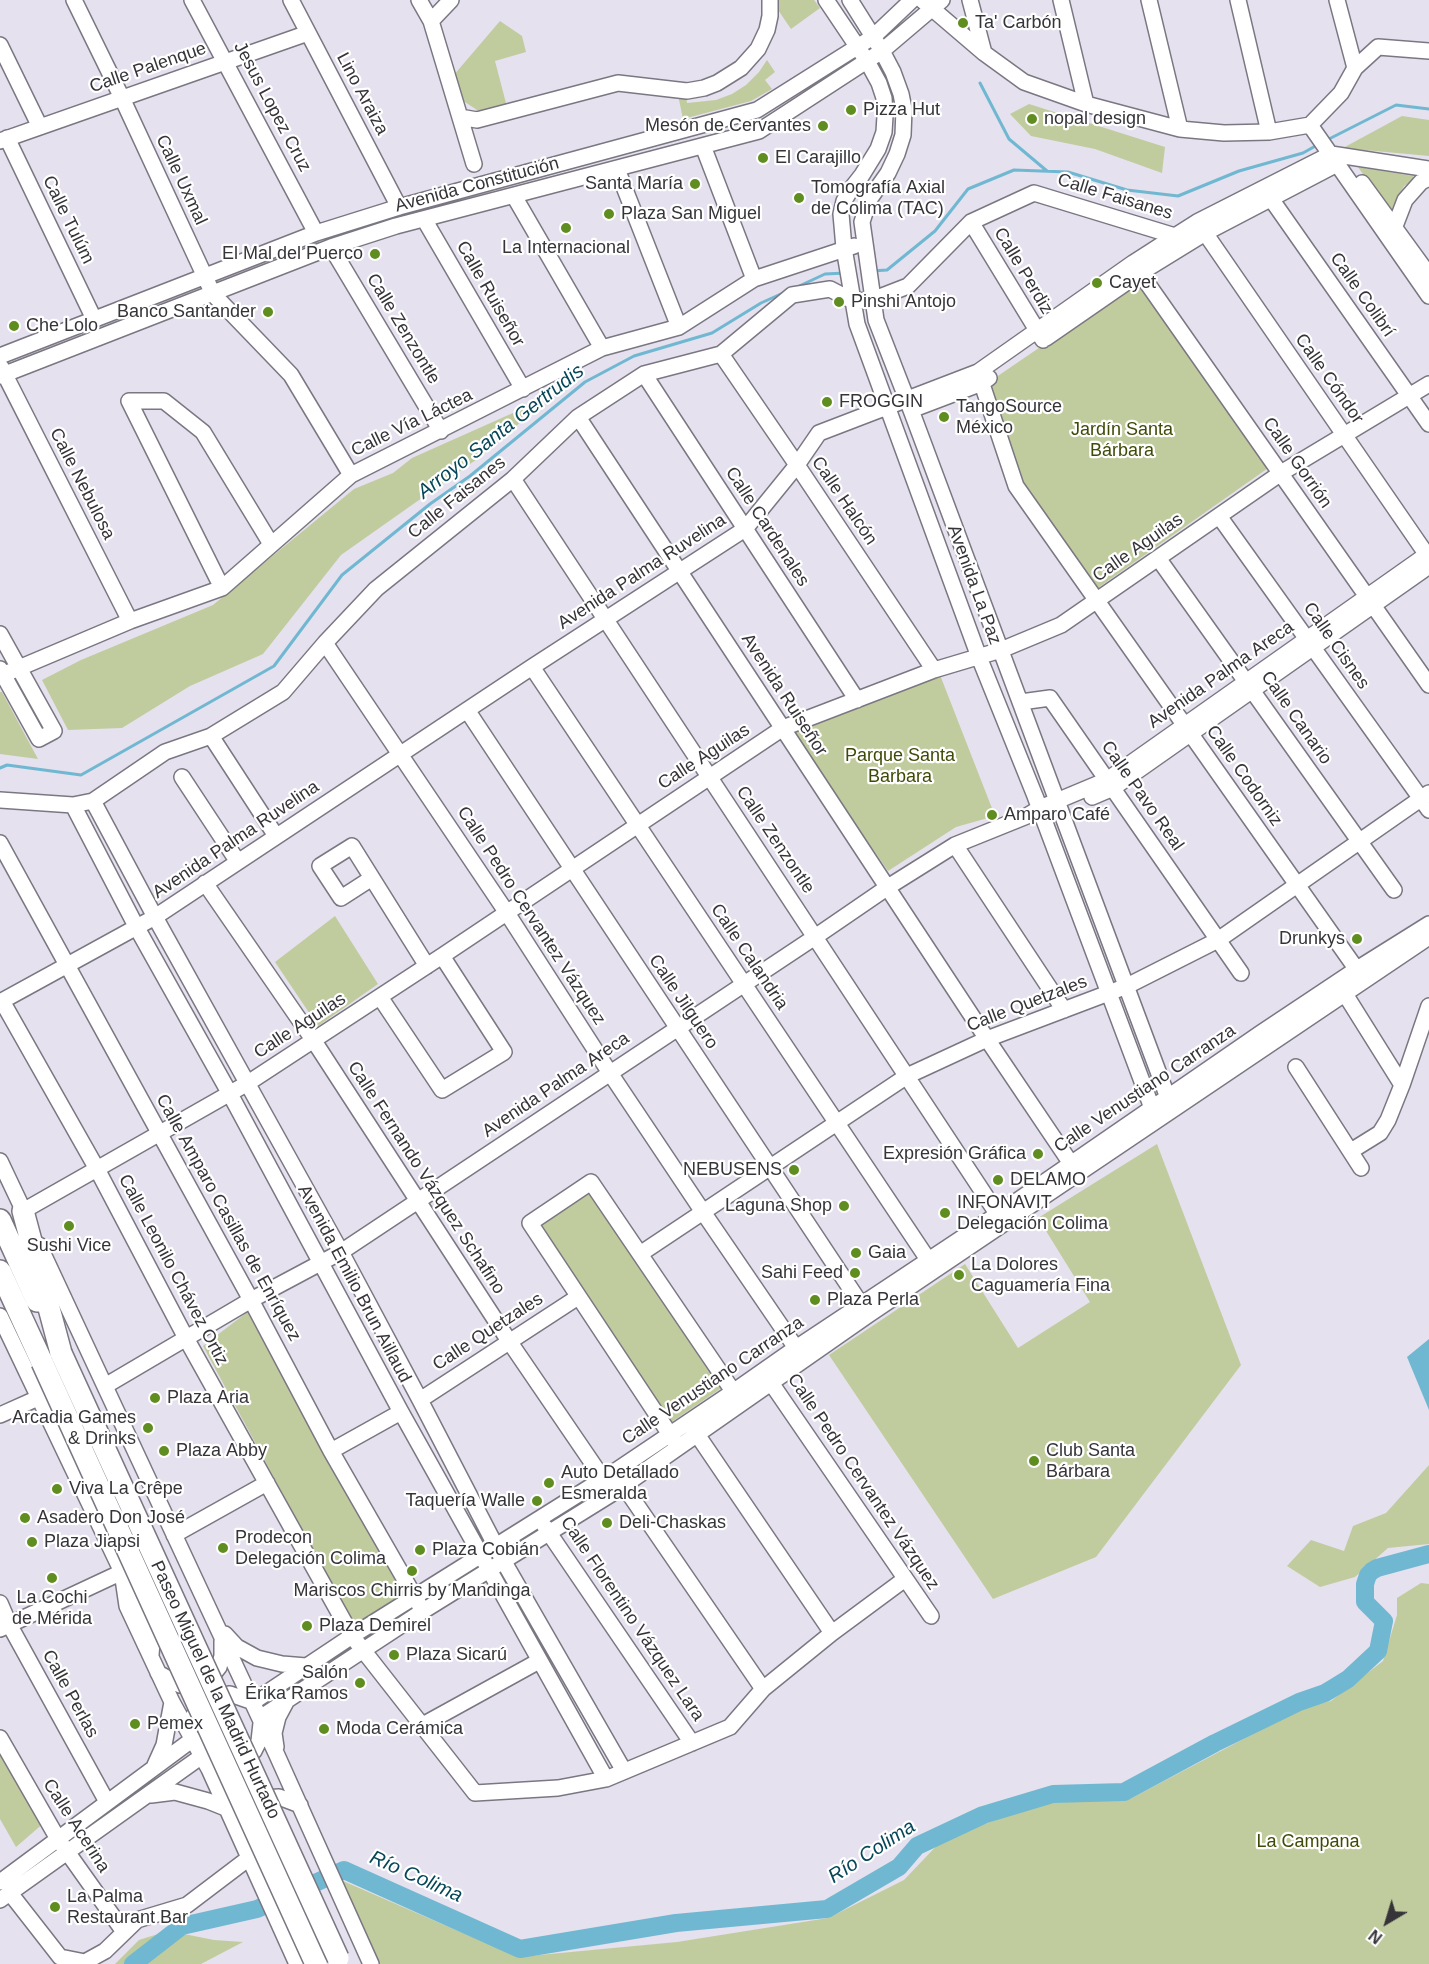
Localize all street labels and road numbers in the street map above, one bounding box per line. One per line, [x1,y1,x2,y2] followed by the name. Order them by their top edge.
[87,38,209,98] street label: Calle Palenque
[229,38,315,176] street label: Jesus Lopez Cruz
[331,49,393,139] street label: Lino Araiza
[151,131,211,229] street label: Calle Uxmal
[393,153,561,217] street label: Avenida Constitución
[1055,169,1175,225] street label: Calle Faisanes
[37,172,99,268] street label: Calle Tulúm
[989,224,1057,318] street label: Calle Perdiz
[451,237,529,351] street label: Calle Ruiseñor
[1325,249,1399,341] street label: Calle Colibrí
[362,270,444,388] street label: Calle Zenzontle
[1290,330,1368,428] street label: Calle Cóndor
[348,384,476,462] street label: Calle Vía Láctea
[1258,413,1336,513] street label: Calle Gorrión
[45,425,119,543] street label: Calle Nebulosa
[404,452,510,544] street label: Calle Faisanes
[807,453,881,549] street label: Calle Halcón
[720,463,814,591] street label: Calle Cardenales
[1089,509,1187,587] street label: Calle Aguilas
[554,510,730,634] street label: Avenida Palma Ruvelina
[942,522,1006,648] street label: Avenida La Paz
[1298,598,1374,694] street label: Calle Cisnes
[1144,617,1298,733] street label: Avenida Palma Areca
[736,630,832,760] street label: Avenida Ruiseñor
[1256,667,1336,769] street label: Calle Canario
[654,719,754,795] street label: Calle Aguilas
[1201,721,1287,831] street label: Calle Codorniz
[1096,737,1188,855] street label: Calle Pavo Real
[149,776,323,904] street label: Avenida Palma Ruvelina
[731,782,819,898] street label: Calle Zenzontle
[452,803,610,1029] street label: Calle Pedro Cervantez Vázquez
[706,900,792,1014] street label: Calle Calandria
[644,951,722,1053] street label: Calle Jilguero
[964,971,1090,1037] street label: Calle Quetzales
[250,988,350,1064] street label: Calle Aguilas
[1050,1020,1240,1158] street label: Calle Venustiano Carranza
[478,1028,634,1142] street label: Avenida Palma Areca
[343,1058,509,1298] street label: Calle Fernando Vázquez Schafino
[151,1091,305,1345] street label: Calle Amparo Casillas de Enríquez
[113,1171,233,1369] street label: Calle Leonilo Chávez Ortiz
[293,1181,415,1387] street label: Avenida Emilio Brun Aillaud
[429,1288,547,1376] street label: Calle Quetzales
[618,1312,808,1450] street label: Calle Venustiano Carranza
[782,1370,944,1594] street label: Calle Pedro Cervantez Vázquez
[555,1513,709,1725] street label: Calle Florentino Vázquez Lara
[146,1558,284,1822] street label: Paseo Miguel de la Madrid Hurtado
[37,1646,103,1742] street label: Calle Perlas
[38,1775,114,1877] street label: Calle Acerina

